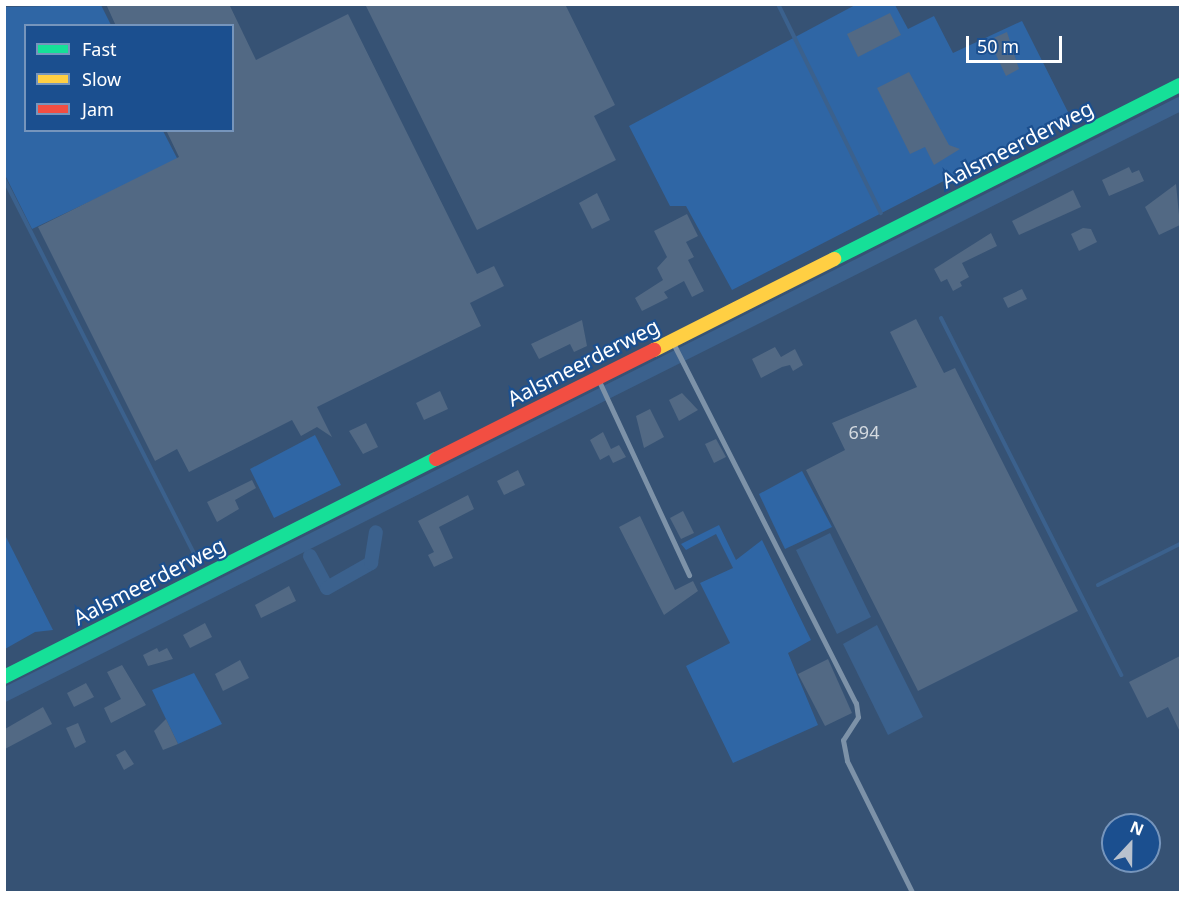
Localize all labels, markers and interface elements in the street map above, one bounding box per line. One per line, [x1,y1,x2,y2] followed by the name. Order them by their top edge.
[24,24,234,132] legend
[969,24,1065,62] scale bar
[977,34,1019,58] text: 50 m
[82,37,117,61] text: Fast
[82,67,121,91] text: Slow
[937,95,1097,193] street label: Aalsmeerderweg
[82,97,114,121] text: Jam
[503,313,663,411] street label: Aalsmeerderweg
[849,421,879,443] house number: 694
[69,532,229,630] street label: Aalsmeerderweg
[1101,813,1161,873] north arrow
[1127,816,1147,841] text: N

